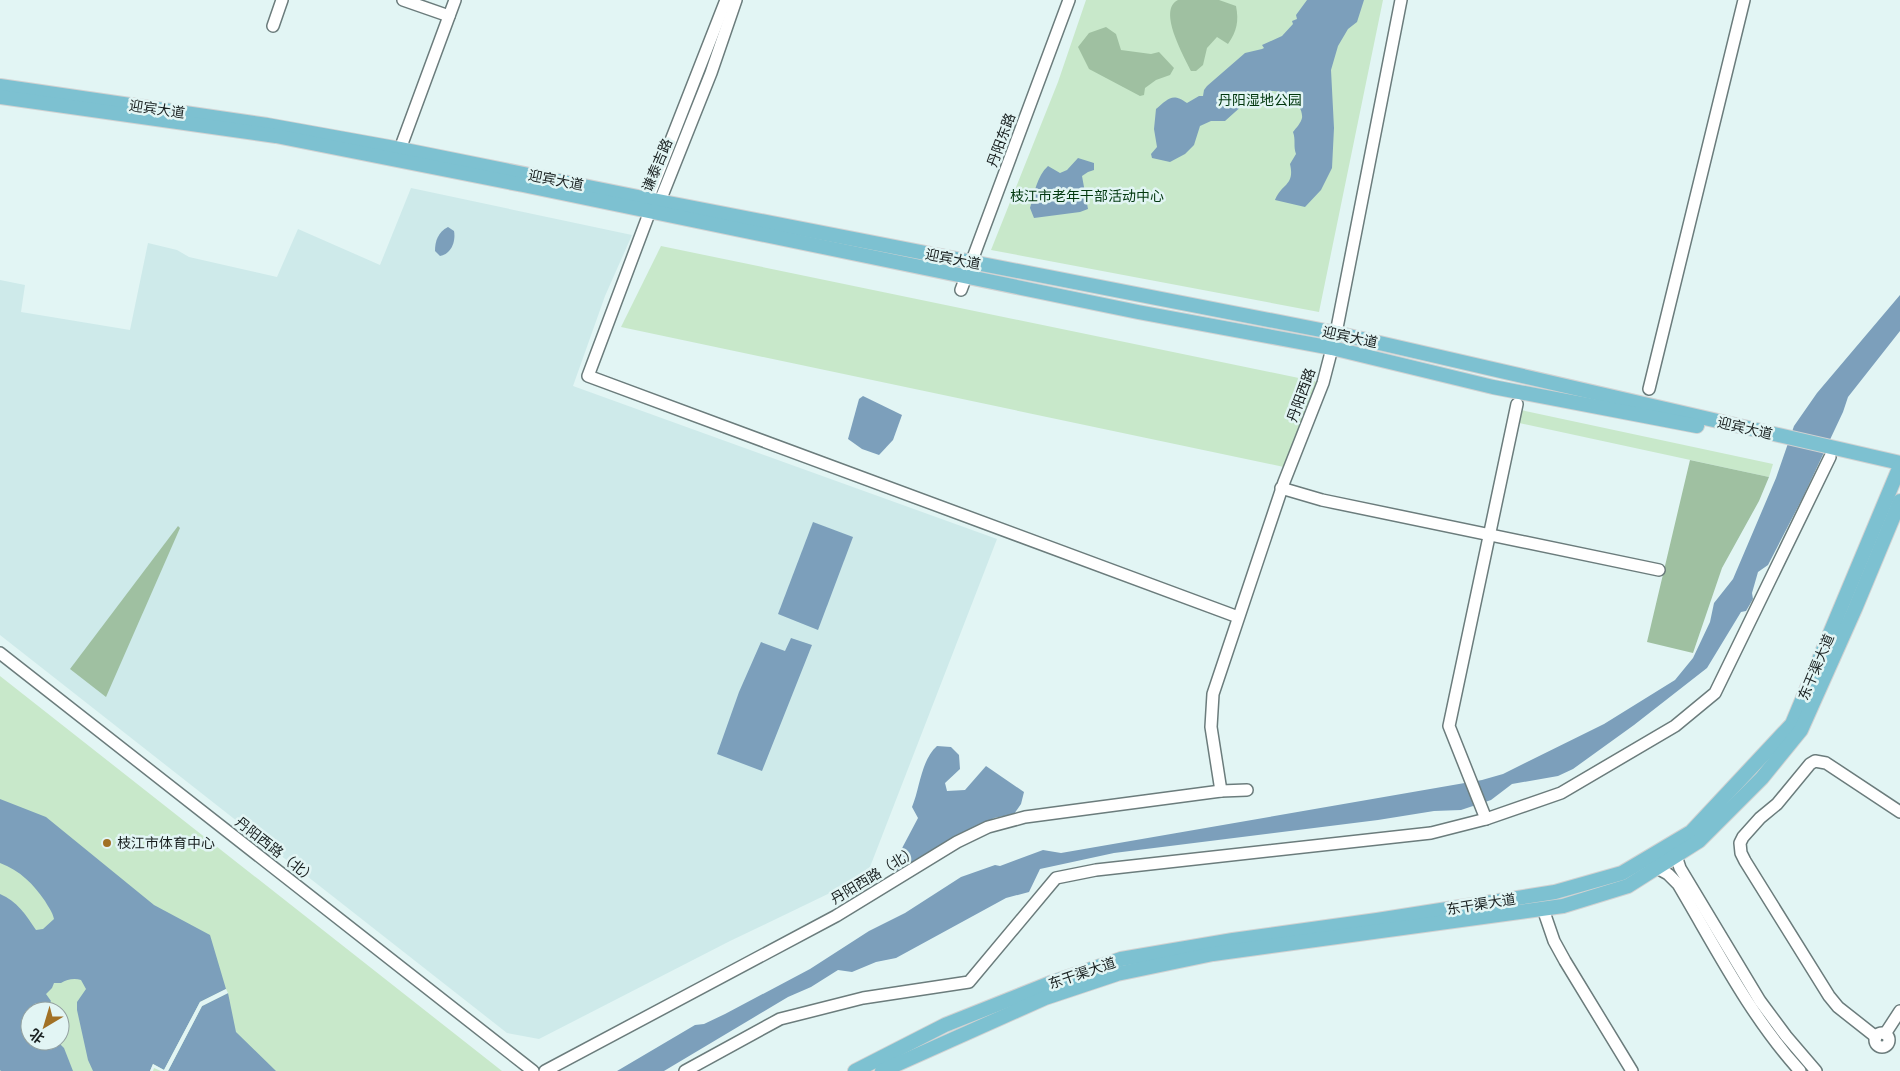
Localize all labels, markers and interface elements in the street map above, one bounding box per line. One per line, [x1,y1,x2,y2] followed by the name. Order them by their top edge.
[1218,91,1302,109] park label: 丹阳湿地公园
[128,96,186,122] street label: 迎宾大道
[983,111,1019,169] street label: 丹阳东路
[638,136,676,194] street label: 谦泰吉路
[527,166,585,194] street label: 迎宾大道
[1010,187,1164,205] park label: 枝江市老年干部活动中心
[924,245,982,273] street label: 迎宾大道
[1321,322,1379,352] street label: 迎宾大道
[1283,366,1319,424] street label: 丹阳西路
[1716,413,1774,443] street label: 迎宾大道
[1794,631,1838,703] street label: 东干渠大道
[232,813,320,887] street label: 丹阳西路（北）
[117,834,215,852] place label: 枝江市体育中心
[101,837,113,849] marker: 枝江市体育中心
[827,842,921,908] street label: 丹阳西路（北）
[1445,890,1517,918] street label: 东干渠大道
[1046,953,1118,993] street label: 东干渠大道
[20,1001,70,1051] north arrow
[26,1025,48,1048] text: 北

